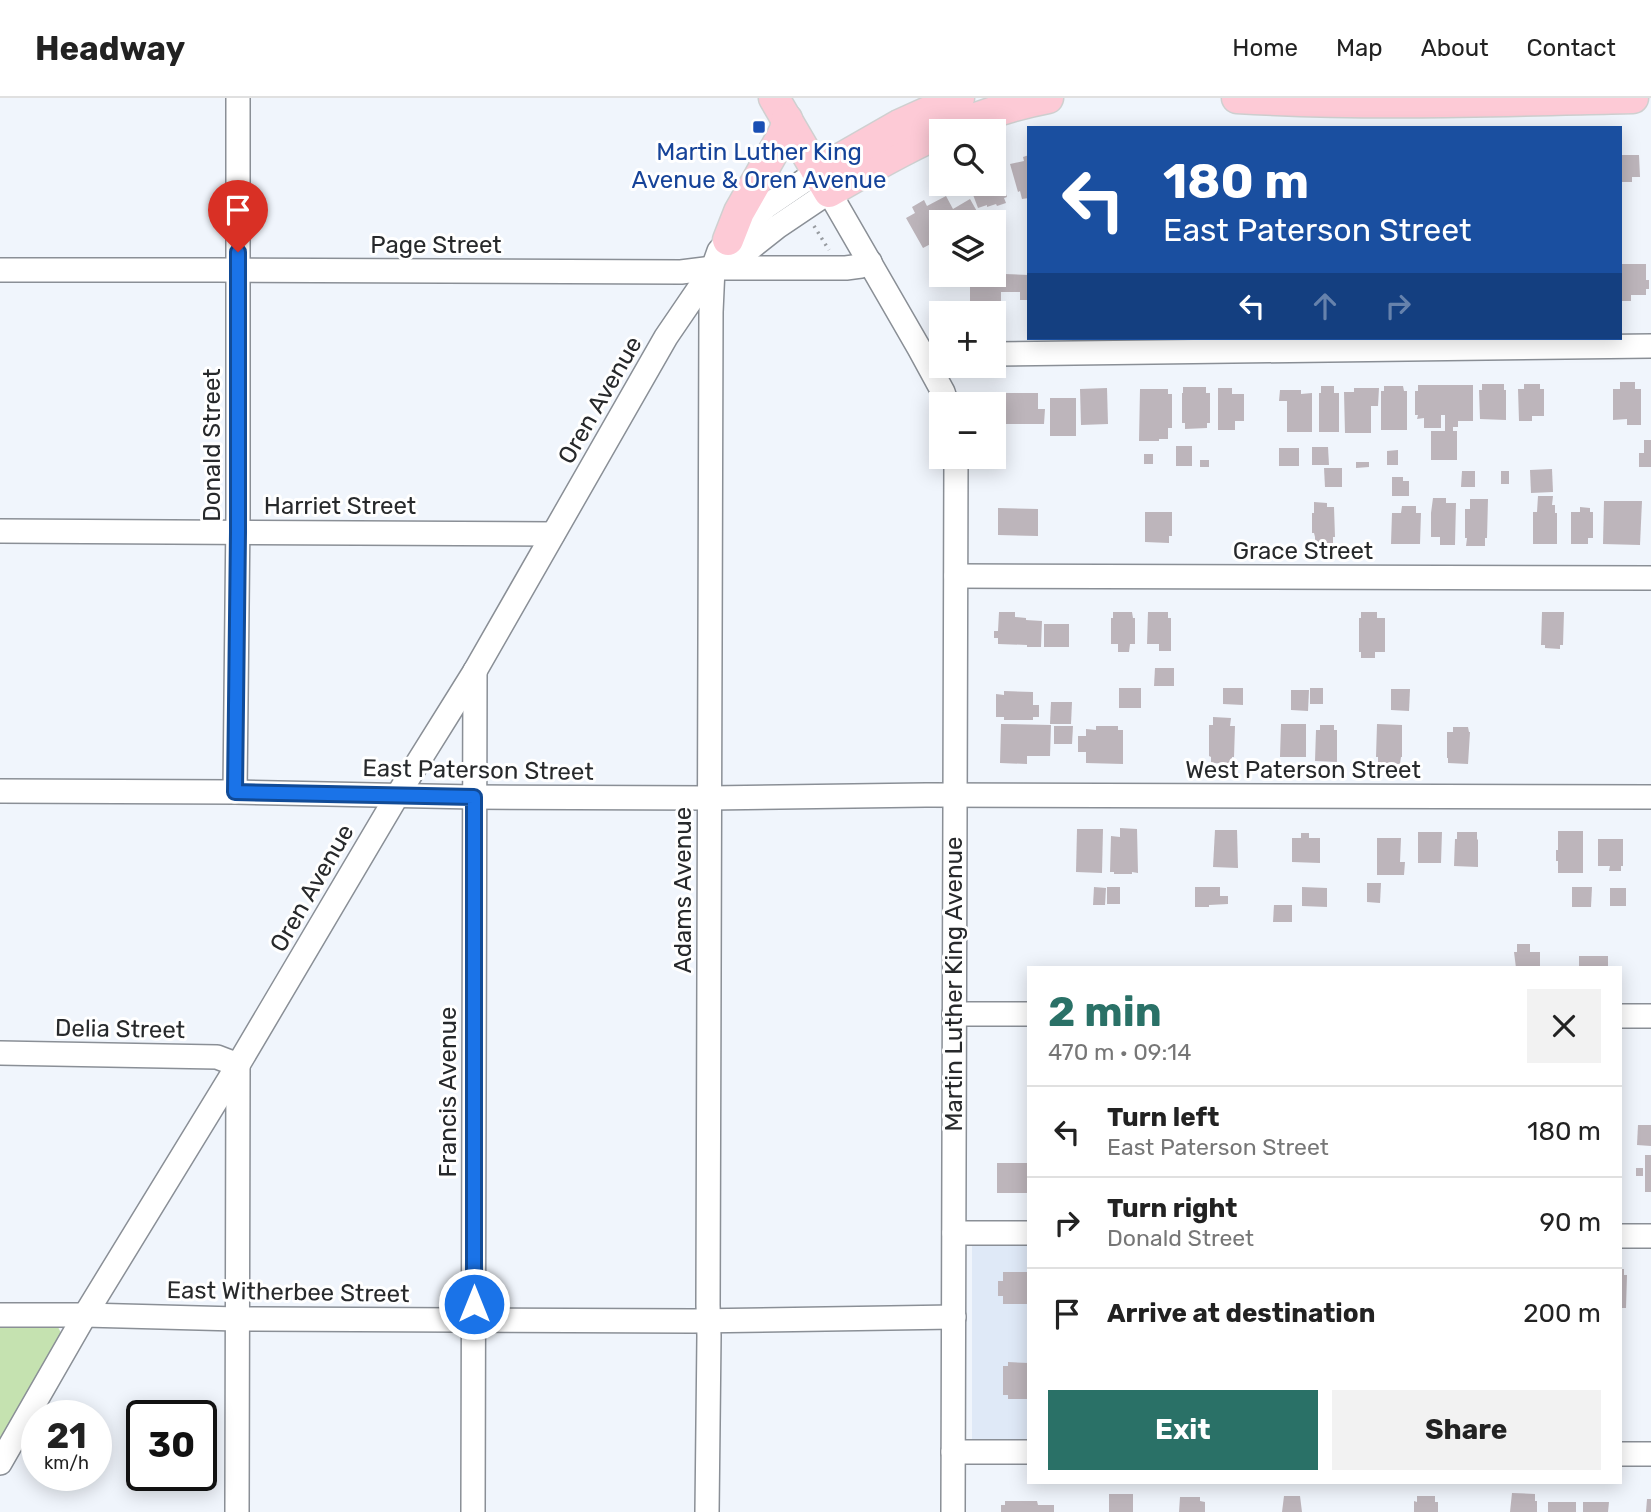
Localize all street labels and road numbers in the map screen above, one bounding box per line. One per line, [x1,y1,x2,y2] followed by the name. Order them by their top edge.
[370,231,502,259] street label: Page Street
[552,331,648,469] street label: Oren Avenue
[198,368,226,522] street label: Donald Street
[264,492,416,520] street label: Harriet Street
[1233,537,1373,565] street label: Grace Street
[362,754,594,786] street label: East Paterson Street
[1185,756,1421,784] street label: West Paterson Street
[669,807,697,973] street label: Adams Avenue
[264,819,360,957] street label: Oren Avenue
[940,837,968,1131] street label: Martin Luther King Avenue
[434,1007,462,1178] street label: Francis Avenue
[55,1014,185,1044] street label: Delia Street
[166,1276,410,1308] street label: East Witherbee Street

